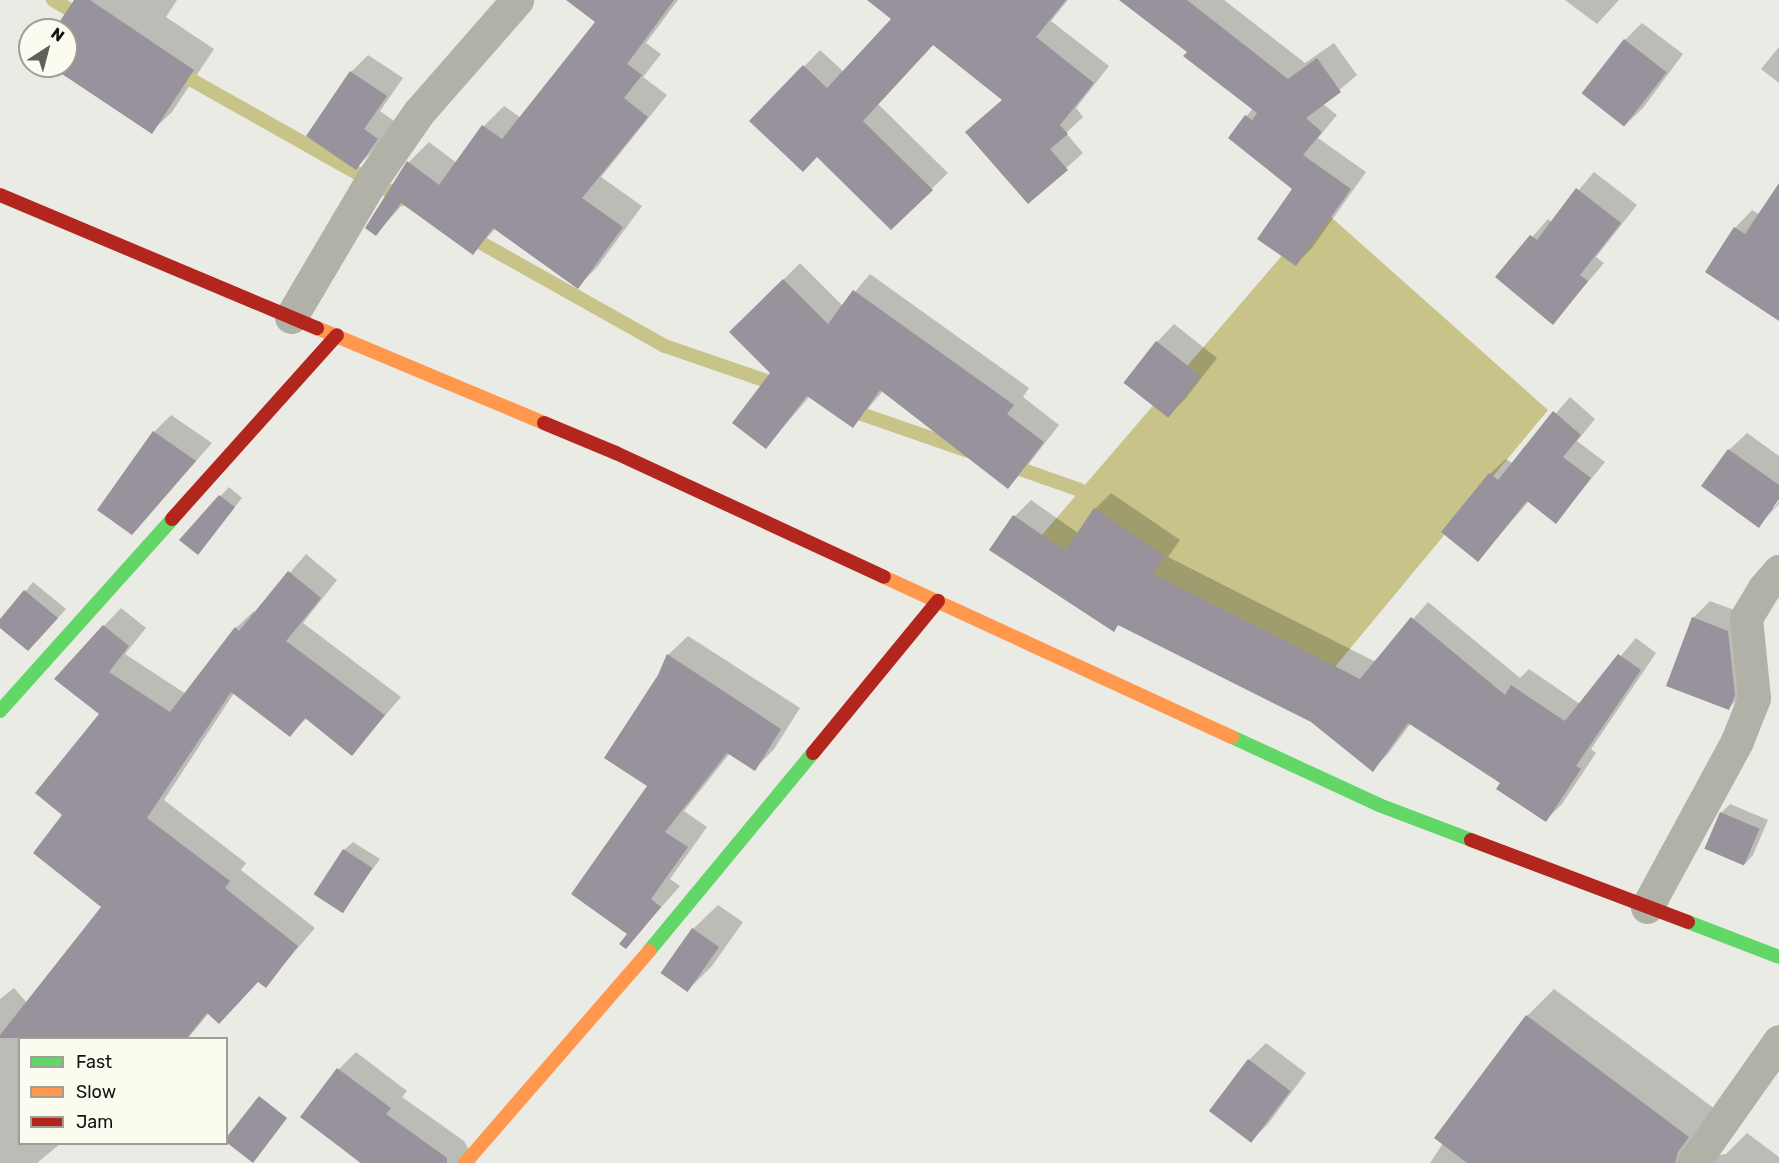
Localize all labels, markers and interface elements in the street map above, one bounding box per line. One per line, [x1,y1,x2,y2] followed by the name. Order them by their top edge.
[18,18,78,78] north arrow
[47,24,68,46] text: N
[18,1037,228,1145] legend
[76,1051,112,1073] text: Fast
[76,1081,116,1103] text: Slow
[76,1111,113,1133] text: Jam

